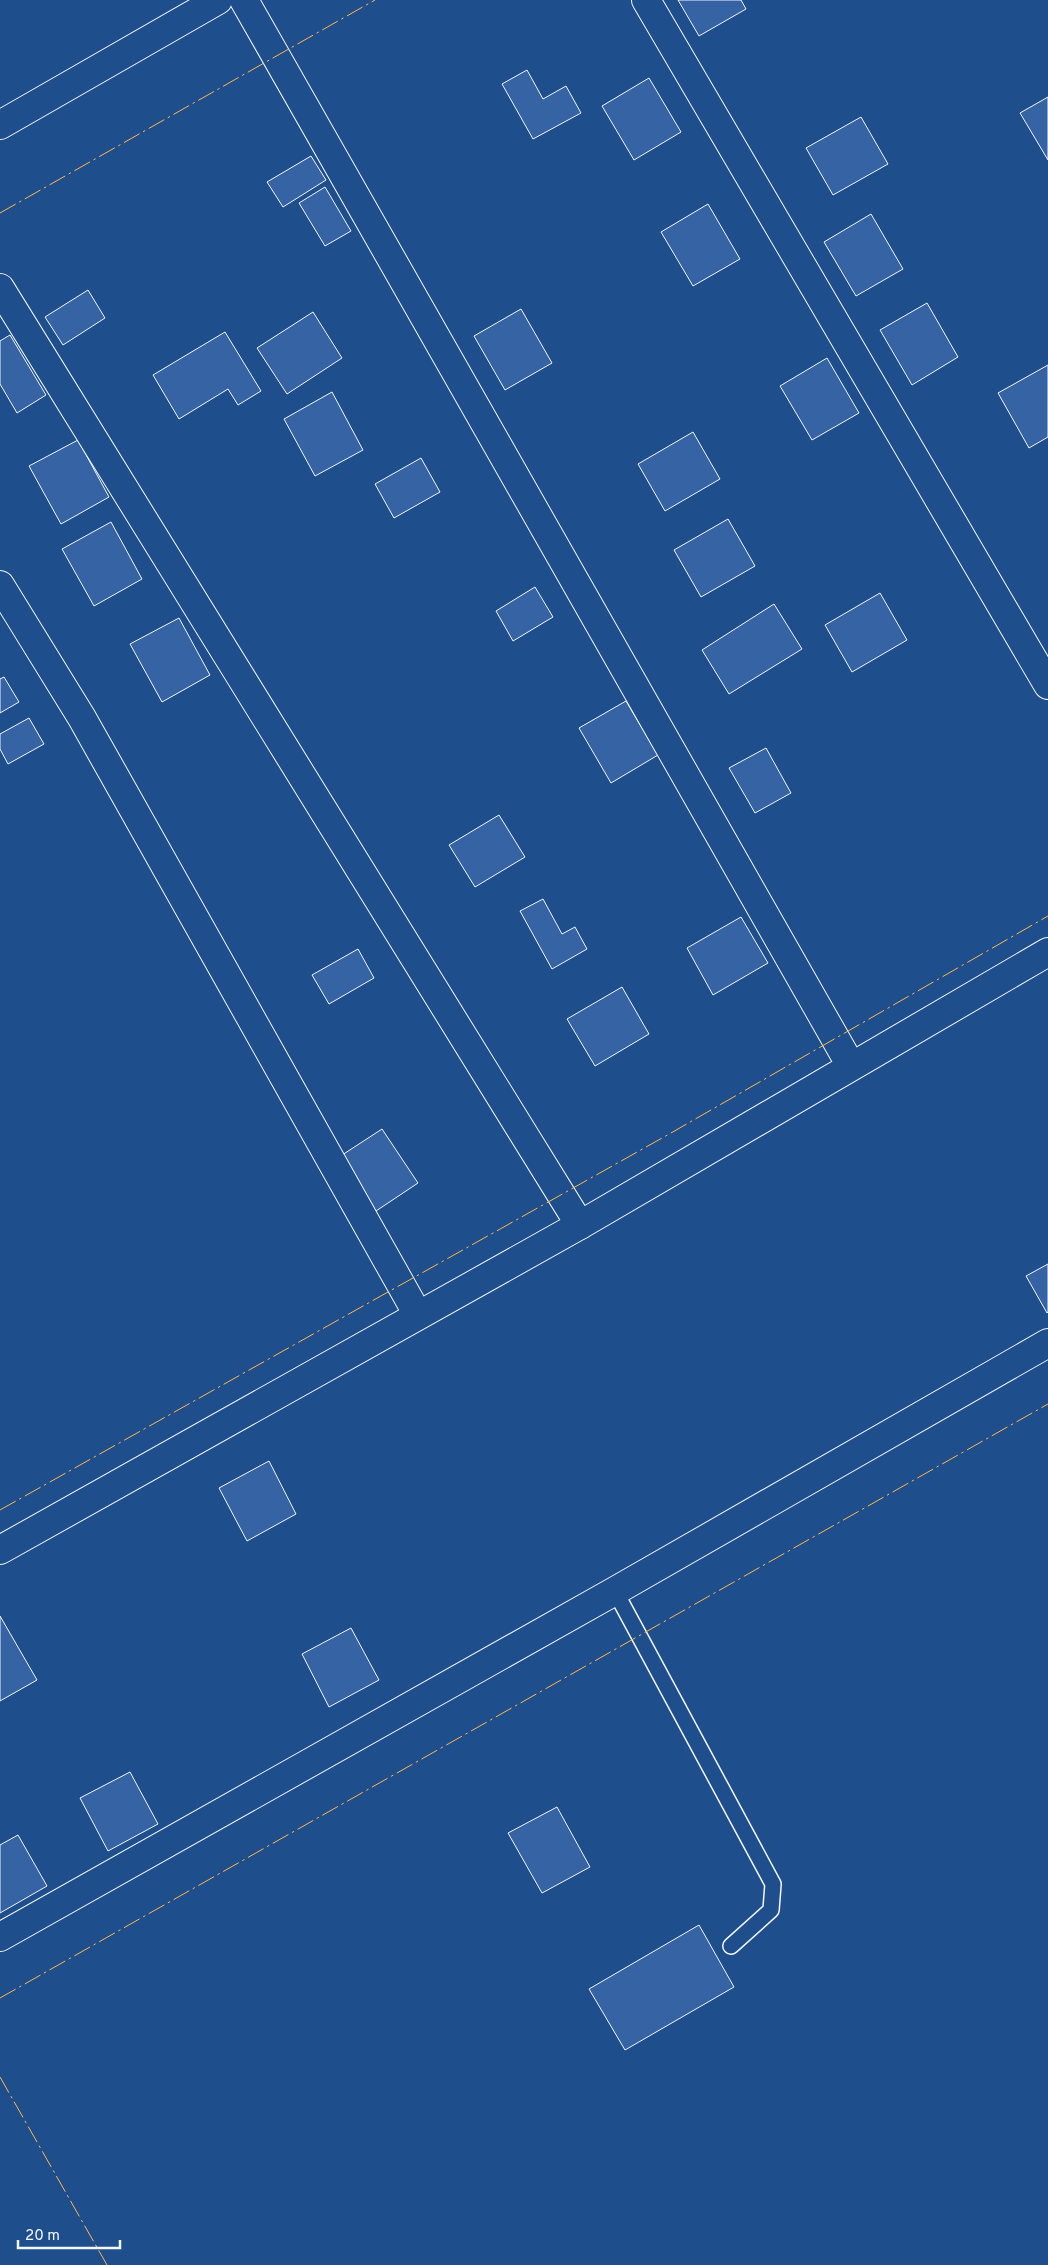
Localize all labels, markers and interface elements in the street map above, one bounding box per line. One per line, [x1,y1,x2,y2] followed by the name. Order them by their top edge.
[18,2218,120,2250] scale bar
[25,2227,60,2246] text: 20 m

